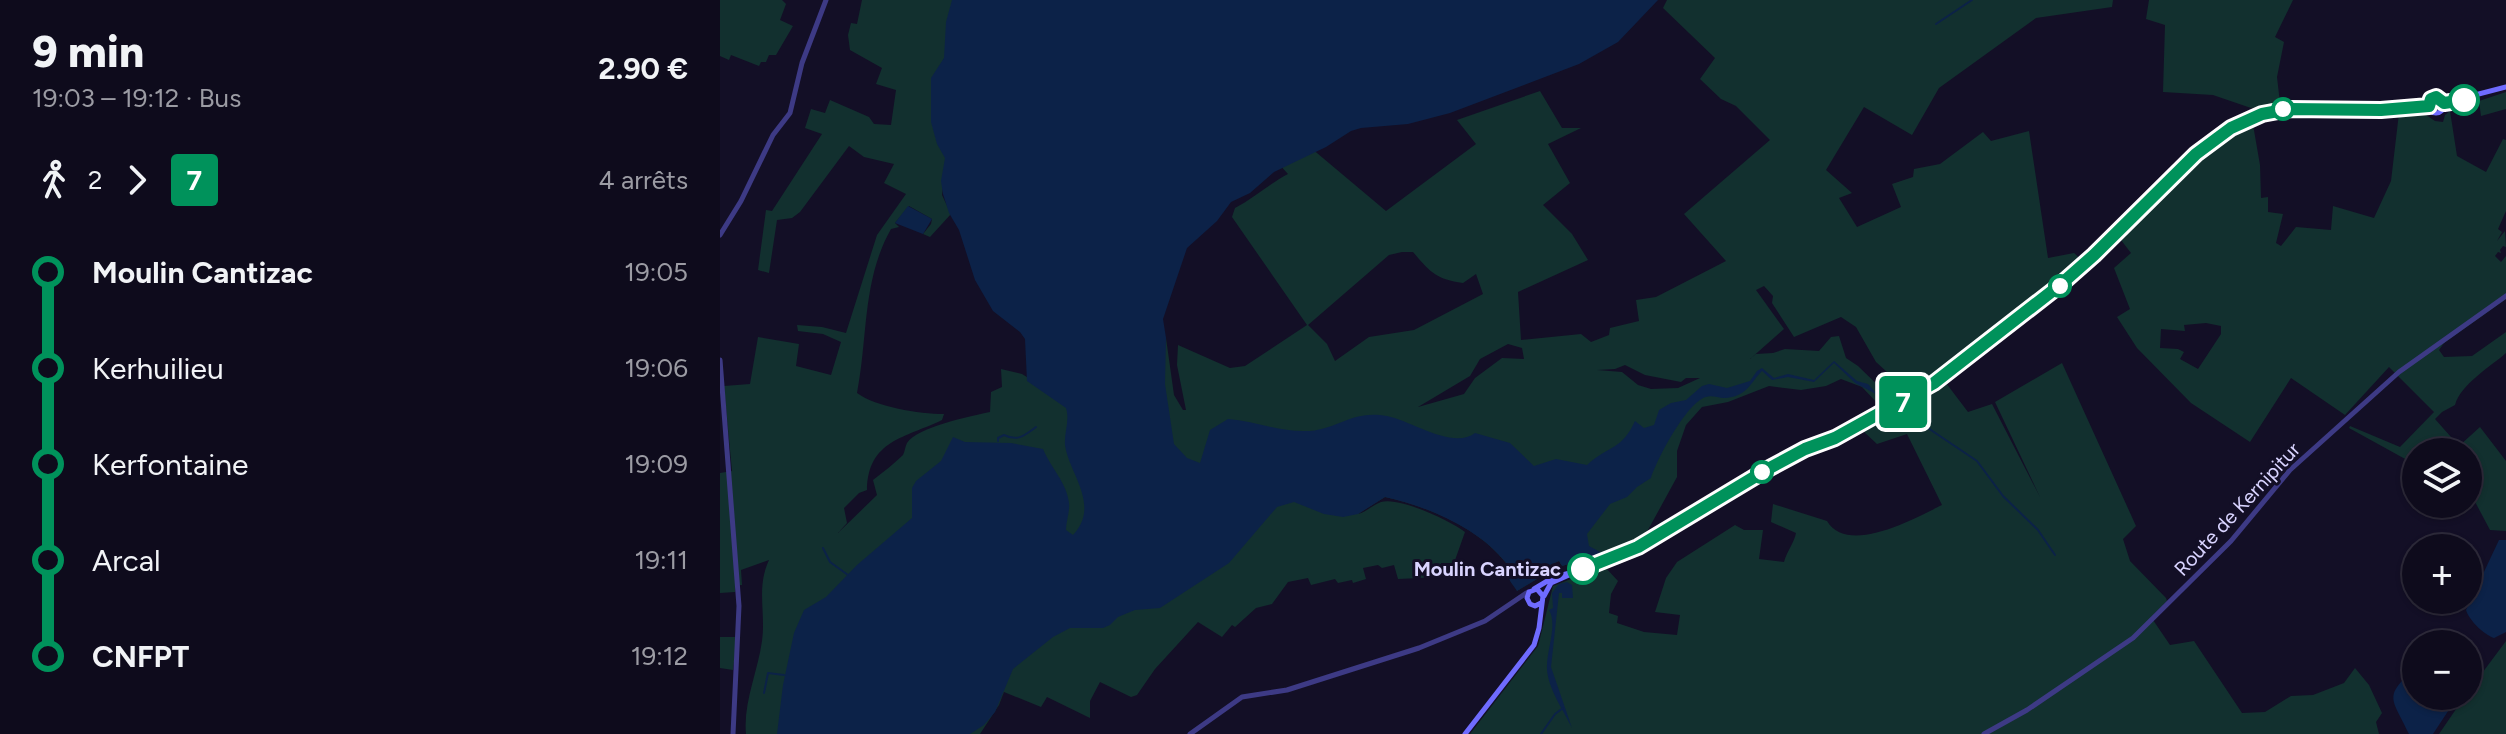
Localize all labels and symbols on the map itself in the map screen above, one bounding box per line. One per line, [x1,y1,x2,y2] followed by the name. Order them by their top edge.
[2449,85,2479,115] unlabelled marker
[2272,98,2294,120] unlabelled marker
[2049,275,2071,297] unlabelled marker
[1877,376,1929,428] line badge: 7
[2169,437,2305,581] street label: Route de Kernipitur
[1751,461,1773,483] unlabelled marker
[1568,554,1598,584] marker: Moulin Cantizac
[1414,557,1561,581] place label: Moulin Cantizac

